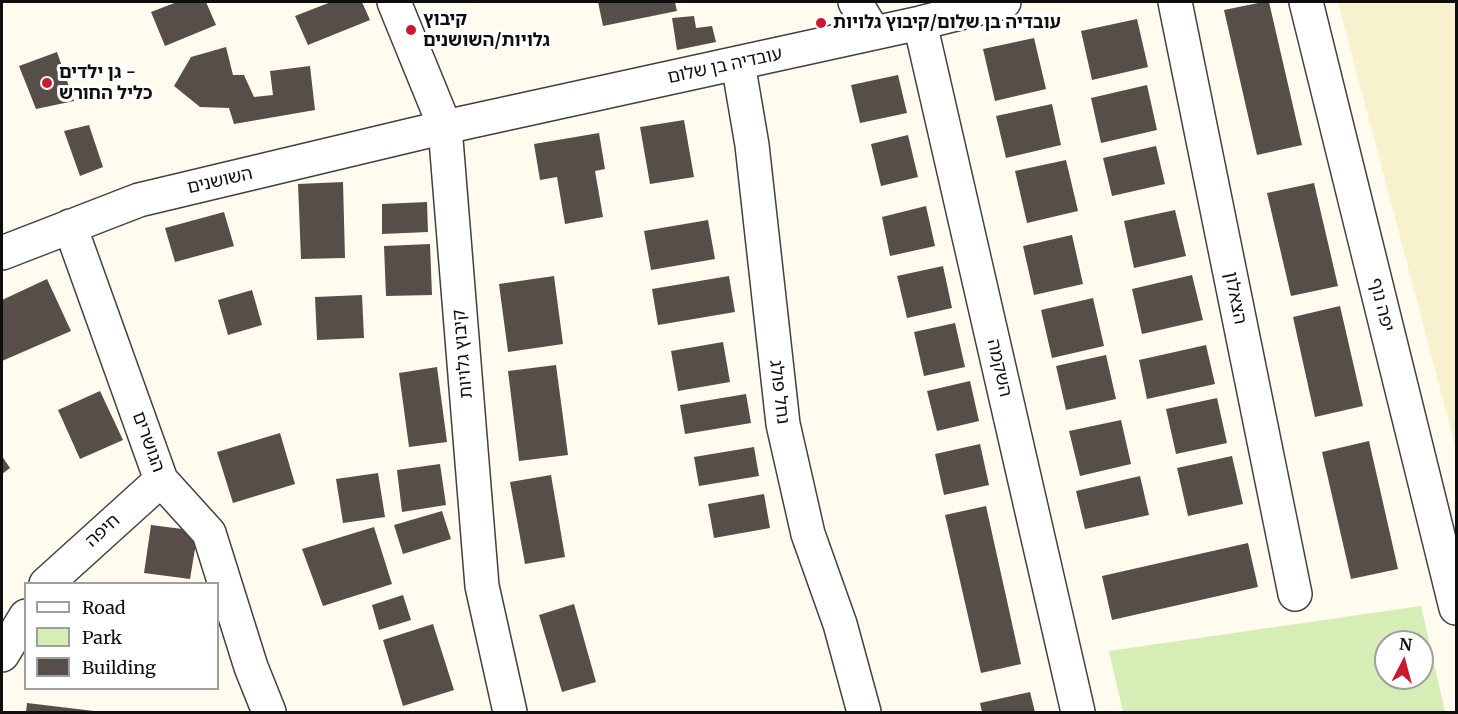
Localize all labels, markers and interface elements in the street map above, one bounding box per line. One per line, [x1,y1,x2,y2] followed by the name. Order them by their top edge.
[423,9,550,52] place label: קיבוץ גלויות/השושנים
[833,12,1061,34] place label: עובדיה בן שלום/קיבוץ גלויות
[814,16,828,30] marker: עובדיה בן שלום/קיבוץ גלויות
[404,23,418,37] marker: קיבוץ גלויות/השושנים
[666,43,784,89] street label: עובדיה בן שלום
[59,62,153,104] place label: גן ילדים - כליל החורש
[40,76,54,90] marker: גן ילדים - כליל החורש
[185,163,255,199] street label: השושנים
[1219,270,1251,326] street label: הצאלון
[1364,276,1398,334] street label: יפה נוף
[448,309,478,399] street label: קיבוץ גלויות
[982,337,1016,399] street label: השקמה
[764,359,794,425] street label: נחל פולג
[127,409,169,475] street label: הגושרים
[81,510,125,552] street label: חיפה
[24,582,219,690] legend
[82,596,126,619] text: Road
[82,626,122,649] text: Park
[1374,630,1434,690] north arrow
[1398,633,1413,655] text: N
[82,656,156,679] text: Building

